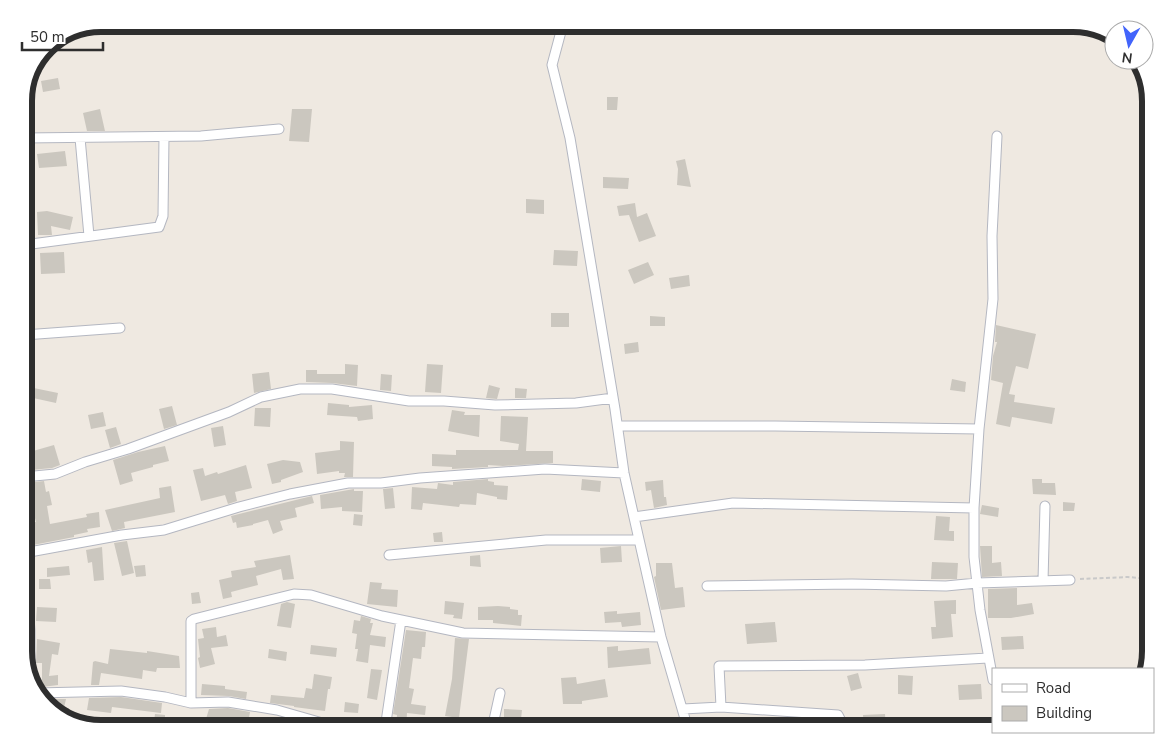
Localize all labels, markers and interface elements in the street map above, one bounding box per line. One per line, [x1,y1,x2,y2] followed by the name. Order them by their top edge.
[22,20,104,52] scale bar
[1104,20,1154,70] north arrow
[30,27,65,47] text: 50 m
[1121,47,1134,68] text: N
[992,668,1154,733] legend
[1036,678,1071,698] text: Road
[1036,703,1092,723] text: Building

